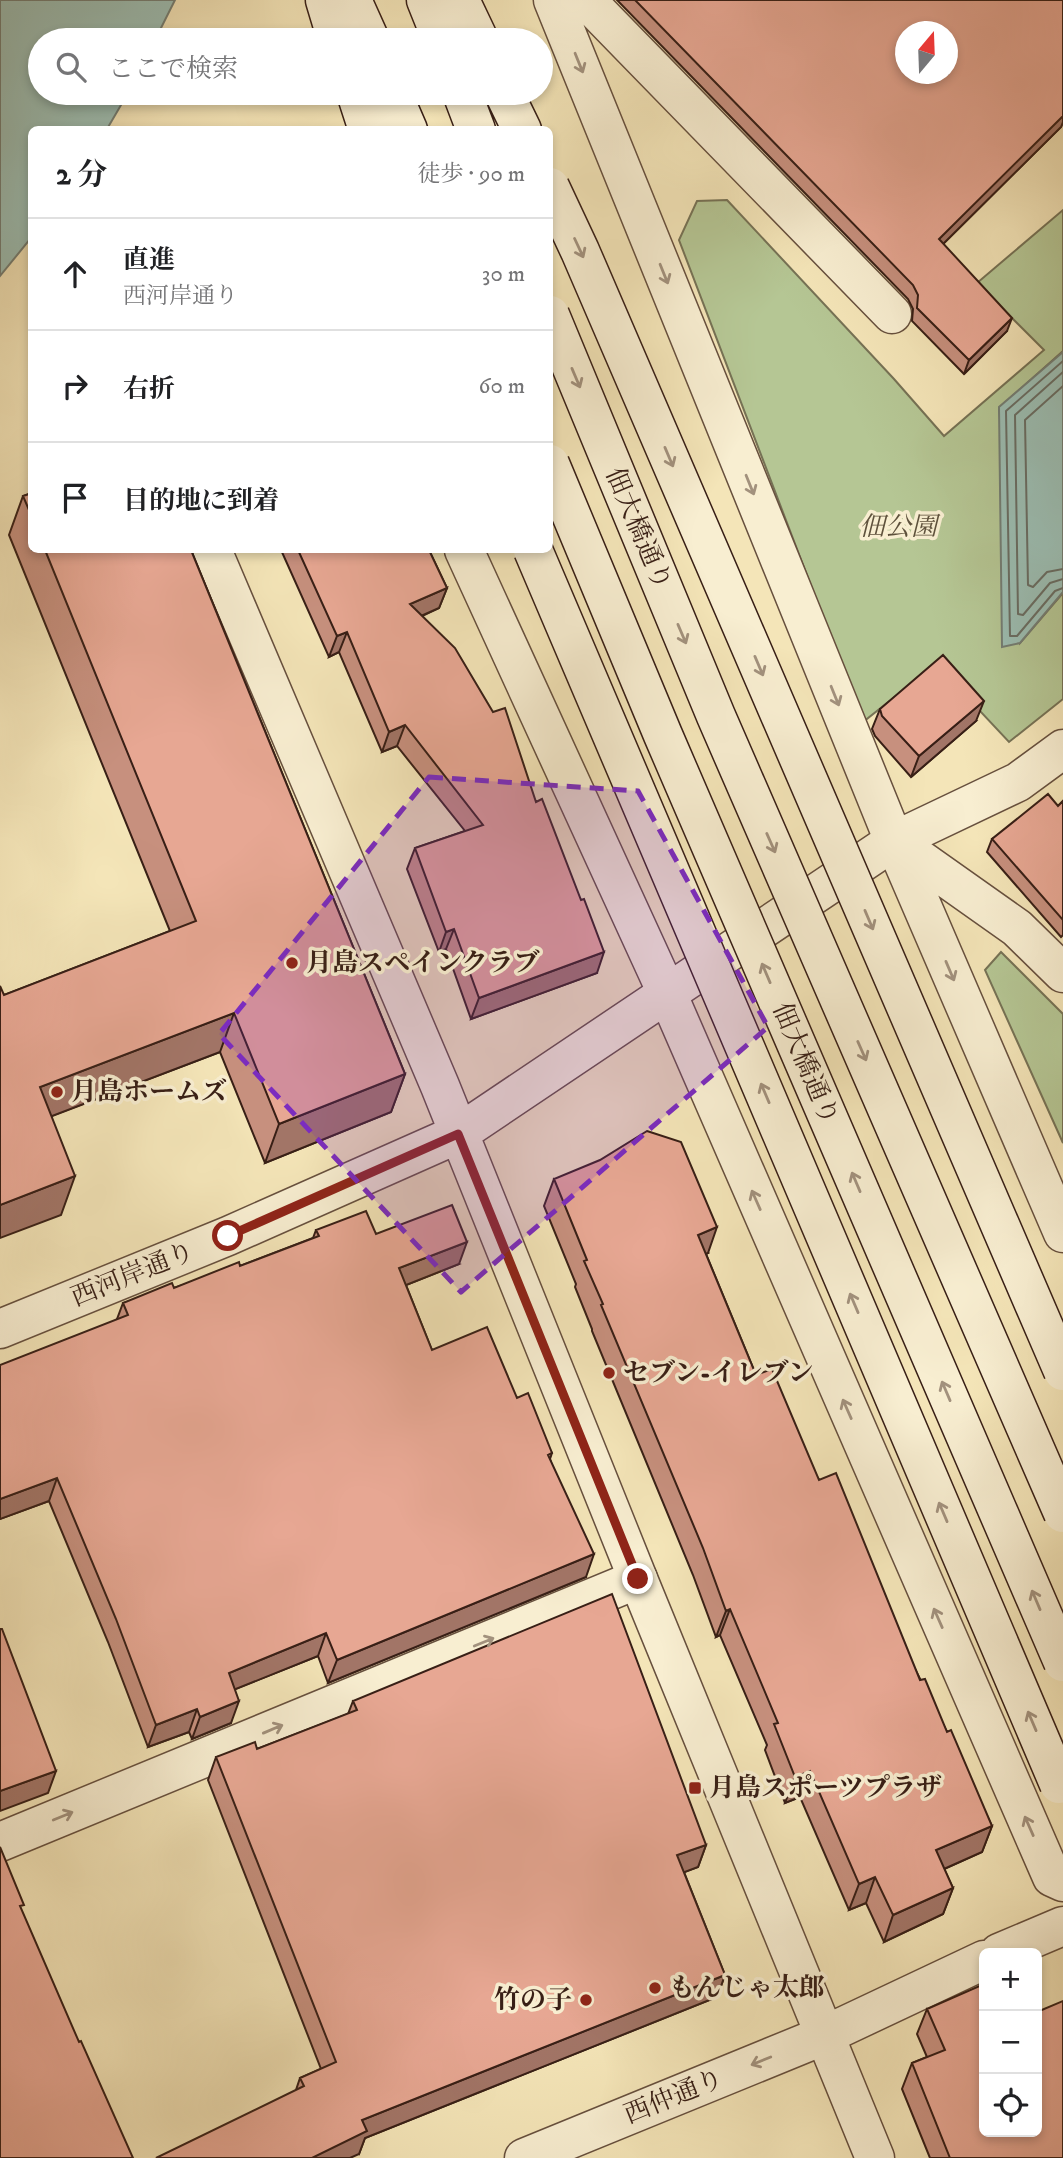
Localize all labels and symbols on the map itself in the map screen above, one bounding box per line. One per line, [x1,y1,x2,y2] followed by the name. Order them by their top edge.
[895,21,958,84] north arrow
[573,52,586,74] one-way arrow
[573,237,586,259] one-way arrow
[659,263,672,284] one-way arrow
[570,367,583,389] one-way arrow
[663,446,676,467] one-way arrow
[597,463,679,595] street label: 佃大橋通り
[744,474,757,495] one-way arrow
[859,511,941,544] park label: 佃公園
[676,622,689,644] one-way arrow
[753,655,766,676] one-way arrow
[830,684,843,706] one-way arrow
[765,832,778,853] one-way arrow
[863,909,876,930] one-way arrow
[306,947,540,980] place label: 月島スペインクラブ
[284,955,300,971] marker: 月島スペインクラブ
[944,960,957,981] one-way arrow
[759,963,772,984] one-way arrow
[764,998,846,1130] street label: 佃大橋通り
[856,1040,869,1062] one-way arrow
[71,1076,227,1109] place label: 月島ホームズ
[758,1083,771,1105] one-way arrow
[49,1084,65,1100] marker: 月島ホームズ
[849,1172,862,1193] one-way arrow
[749,1190,762,1212] one-way arrow
[212,1220,243,1251] route start
[67,1235,199,1315] street label: 西河岸通り
[847,1292,860,1314] one-way arrow
[623,1357,813,1390] place label: セブン-イレブン
[601,1365,617,1381] marker: セブン-イレブン
[939,1381,952,1402] one-way arrow
[840,1399,853,1420] one-way arrow
[936,1502,949,1523] one-way arrow
[622,1563,653,1594] route end
[1029,1590,1042,1611] one-way arrow
[931,1607,944,1629] one-way arrow
[472,1635,494,1648] one-way arrow
[1025,1711,1038,1733] one-way arrow
[262,1722,284,1735] one-way arrow
[709,1772,942,1805] place label: 月島スポーツプラザ
[687,1780,703,1796] marker: 月島スポーツプラザ
[52,1808,73,1821] one-way arrow
[1022,1816,1035,1837] one-way arrow
[669,1972,825,2005] place label: もんじゃ太郎
[647,1980,663,1996] marker: もんじゃ太郎
[494,1984,572,2017] place label: 竹の子
[578,1992,594,2008] marker: 竹の子
[751,2055,773,2068] one-way arrow
[620,2062,728,2132] street label: 西仲通り

